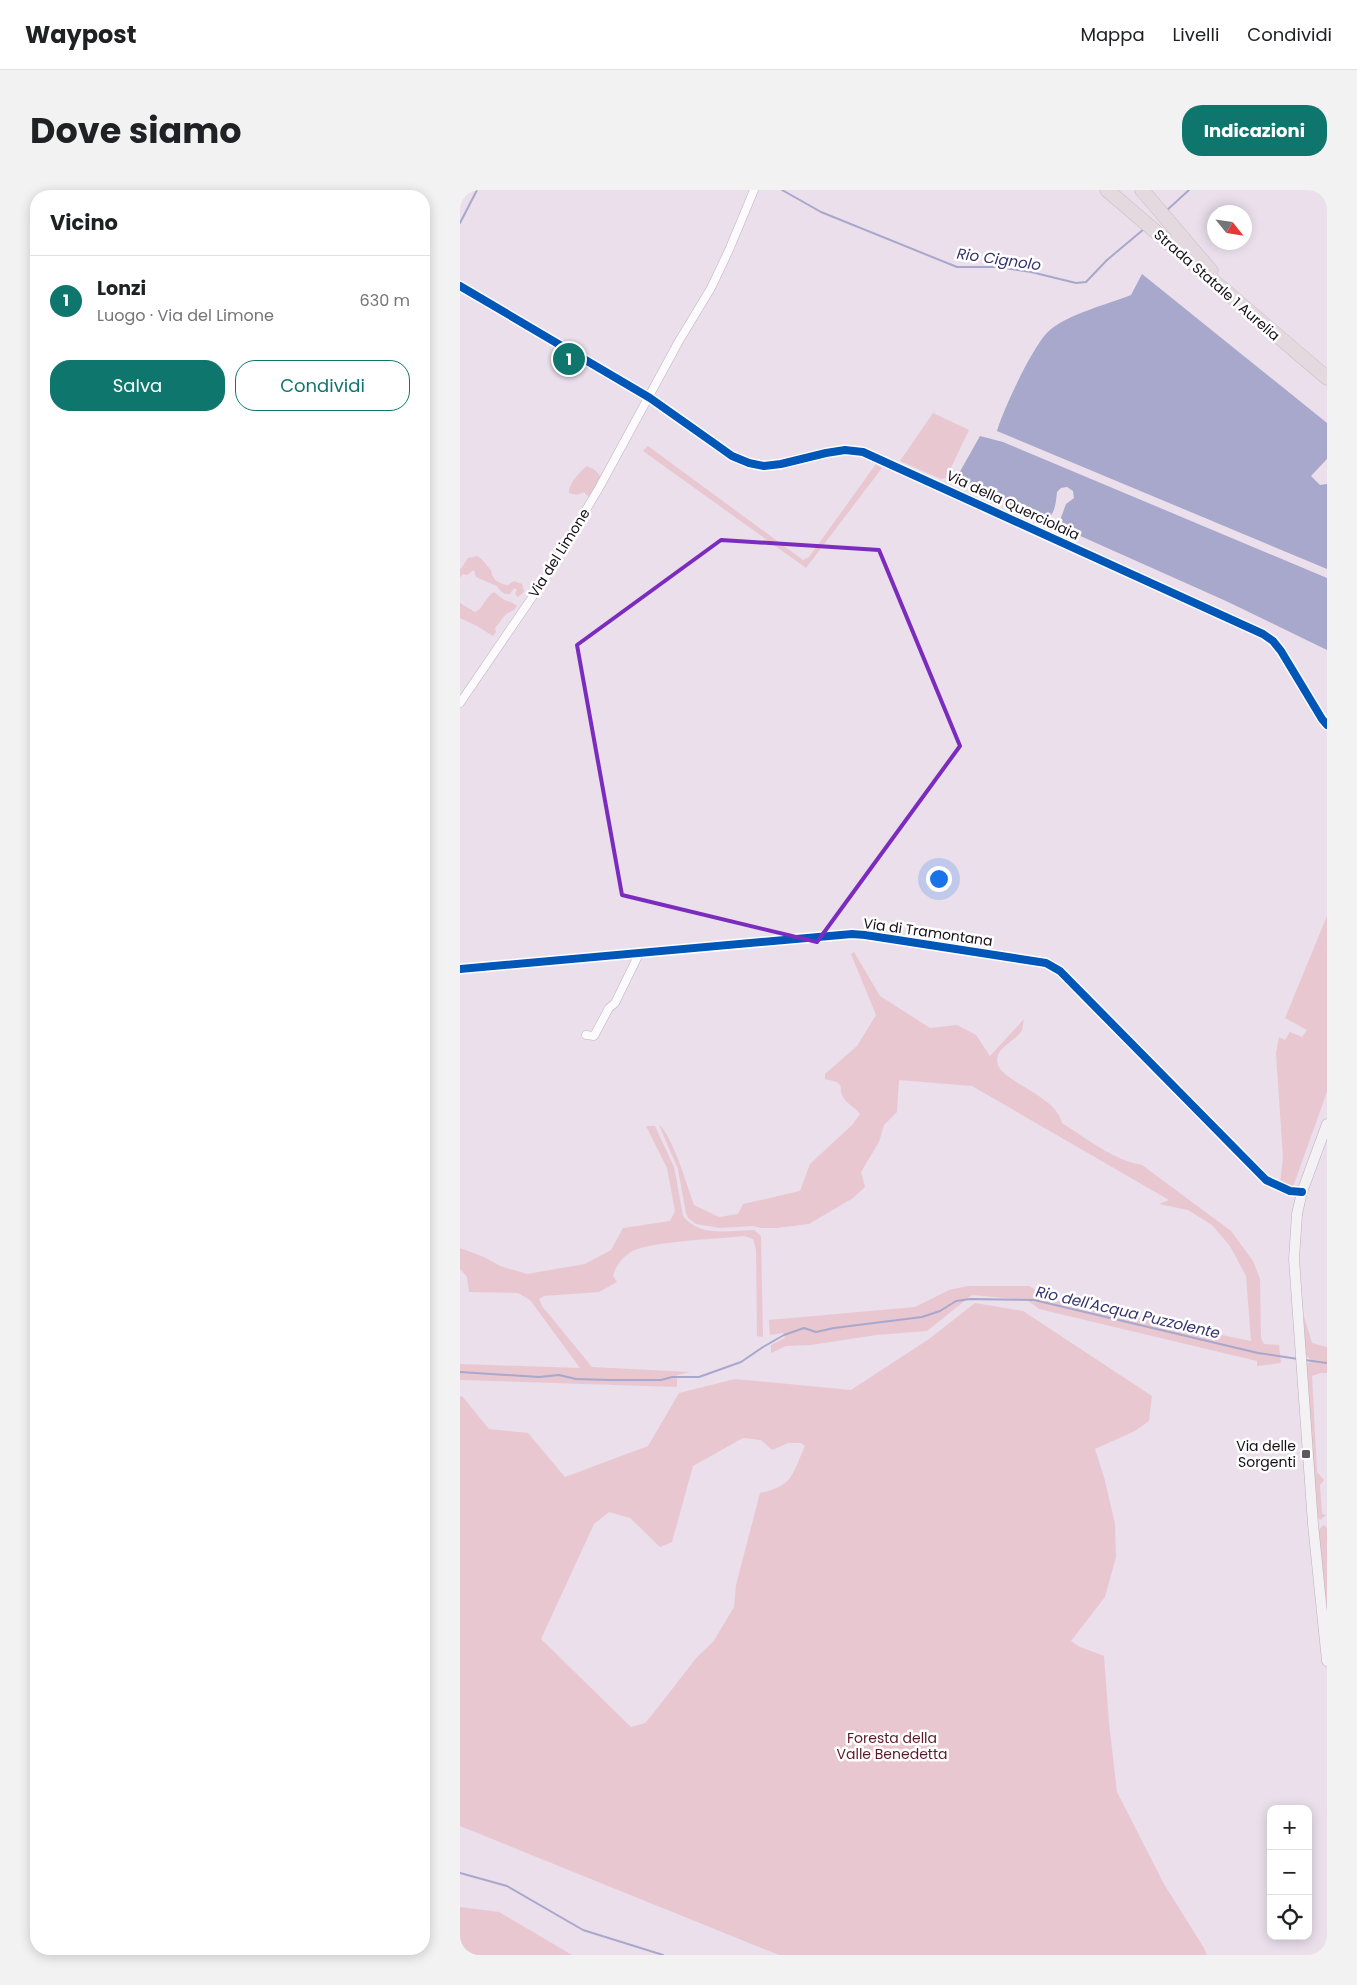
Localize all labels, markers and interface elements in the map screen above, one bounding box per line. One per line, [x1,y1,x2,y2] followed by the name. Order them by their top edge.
[25,18,136,51] text: Waypost
[1080,22,1145,47] text: Mappa
[1173,22,1219,47] text: Livelli
[1247,22,1332,47] text: Condividi
[1182,105,1327,156] button: Indicazioni
[30,106,242,155] text: Dove siamo
[1207,205,1252,250] north arrow
[50,208,118,237] text: Vicino
[1150,225,1284,345] street label: Strada Statale 1 Aurelia
[956,243,1042,275] water label: Rio Cignolo
[97,275,146,302] text: Lonzi
[63,289,69,312] text: 1
[360,289,410,312] text: 630 m
[97,304,274,327] text: Luogo · Via del Limone
[553,340,585,378] pin: 1
[50,360,225,411] button: Salva
[235,360,410,411] button: Condividi
[943,465,1083,545] street label: Via della Querciolaia
[524,504,595,602] street label: Via del Limone
[926,866,952,892] your location
[862,913,994,951] street label: Via di Tramontana
[1034,1281,1222,1343] water label: Rio dell'Acqua Puzzolente
[1236,1436,1296,1472] place label: Via delle Sorgenti
[1300,1448,1312,1460] marker: Via delle Sorgenti
[837,1728,947,1764] park label: Foresta della Valle Benedetta
[1267,1805,1312,1940] map controls
[1267,1805,1312,1850] button: +
[1267,1850,1312,1895] button: −
[1267,1895,1312,1940] button: locate

